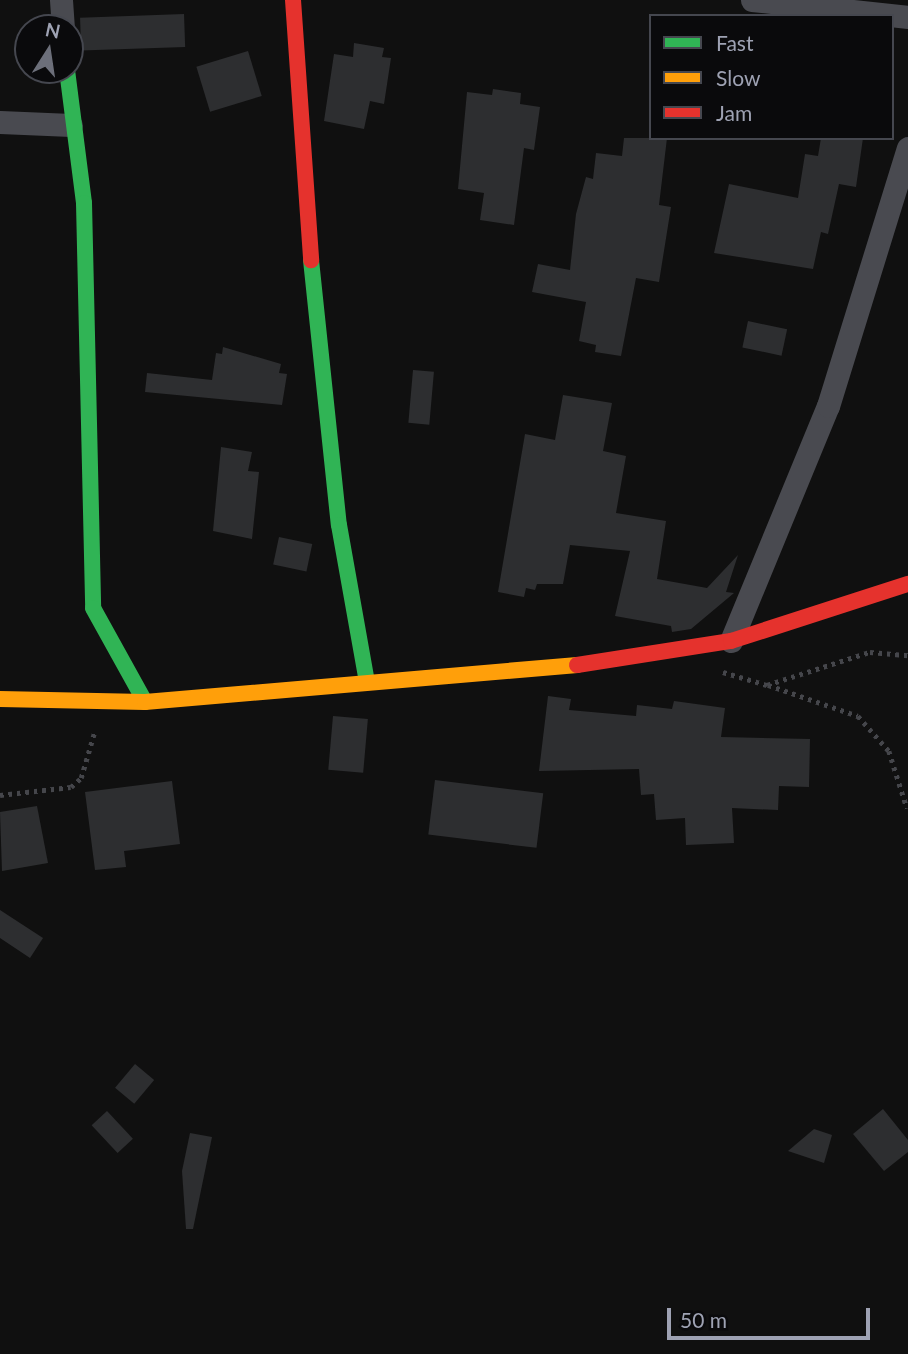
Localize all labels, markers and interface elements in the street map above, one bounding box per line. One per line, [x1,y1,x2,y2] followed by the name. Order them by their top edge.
[14,14,84,84] north arrow
[649,14,894,140] legend
[43,17,63,43] text: N
[716,30,753,55] text: Fast
[716,65,760,90] text: Slow
[716,100,752,125] text: Jam
[670,1294,873,1338] scale bar
[680,1307,727,1332] text: 50 m

